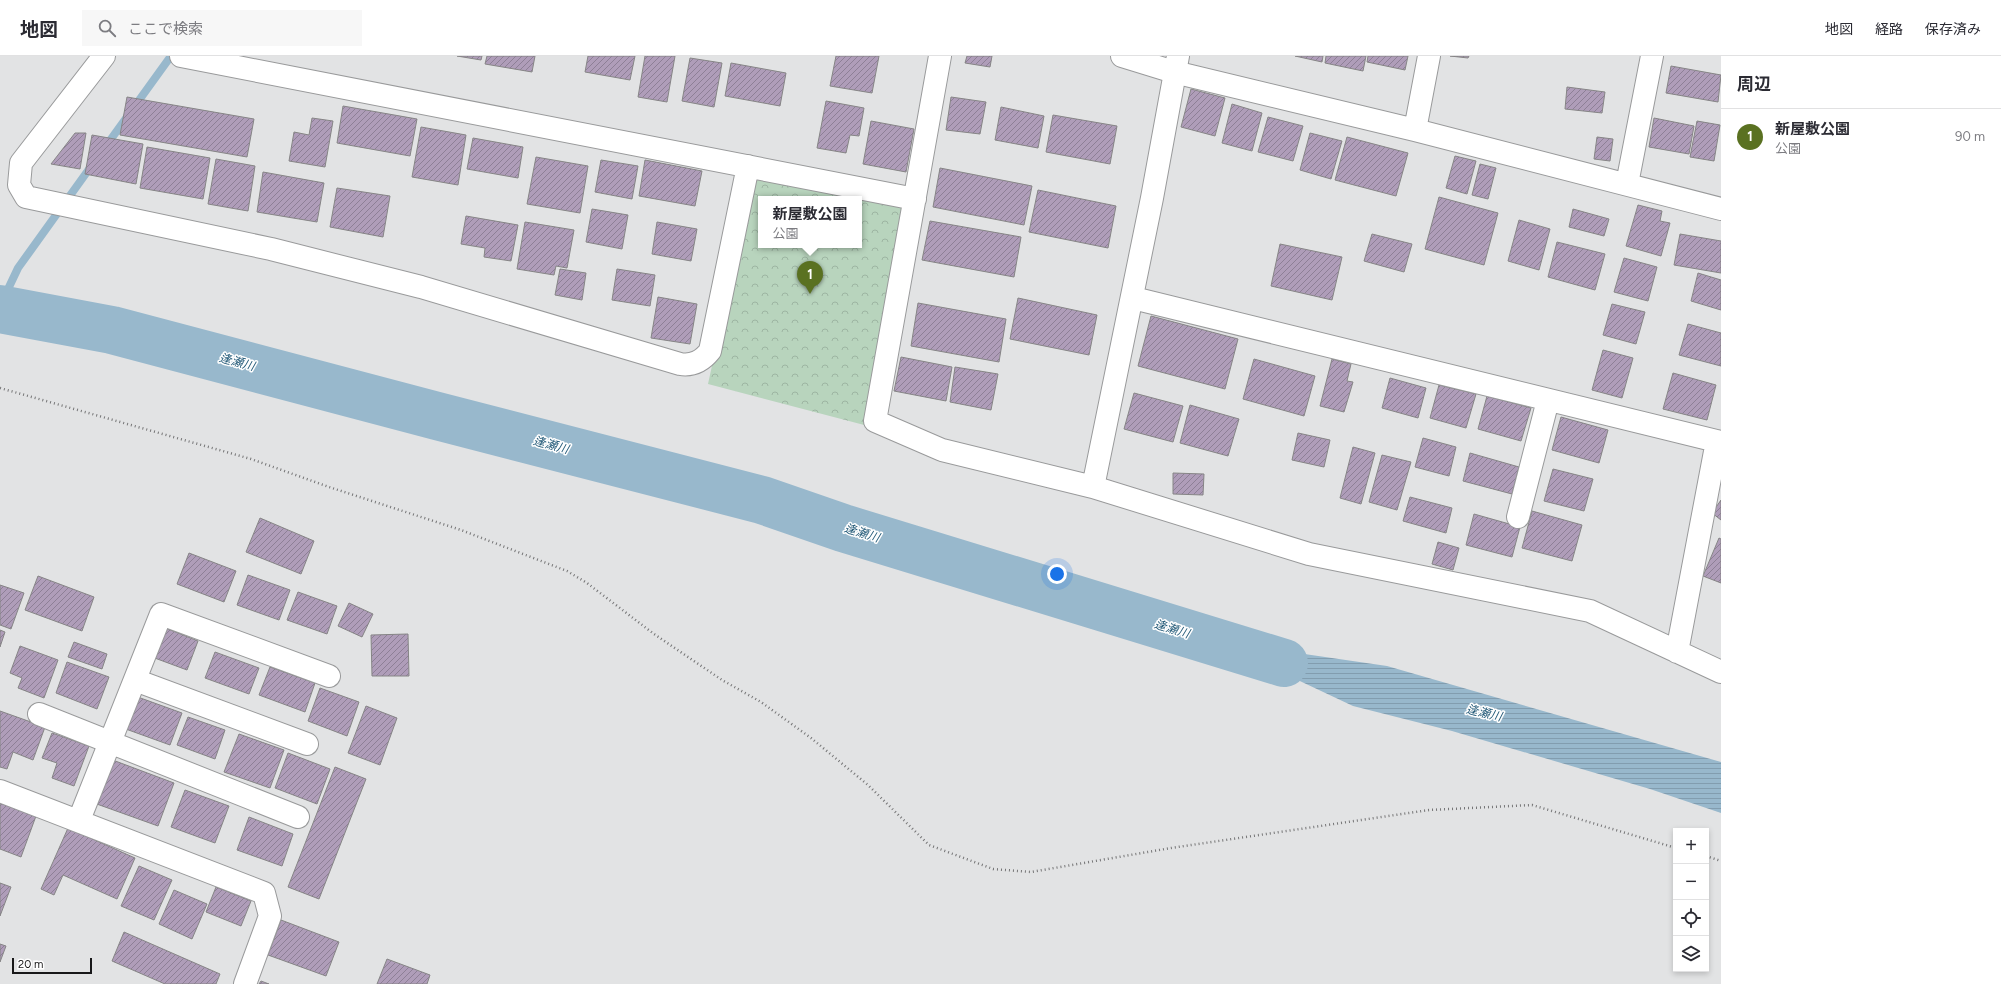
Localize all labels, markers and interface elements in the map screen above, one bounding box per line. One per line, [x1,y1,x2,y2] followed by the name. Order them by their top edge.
[82,10,362,46] search box
[96,17,118,39] icon: search
[20,18,58,41] text: 地図
[128,20,203,38] text: ここで検索
[1825,21,1853,38] text: 地図
[1875,21,1903,38] text: 経路
[1925,21,1981,38] text: 保存済み
[1737,74,1771,94] text: 周辺
[1775,120,1850,138] text: 新屋敷公園
[1747,129,1753,144] text: 1
[1955,129,1985,144] text: 90 m
[1775,141,1801,156] text: 公園
[758,196,862,248] popup
[772,205,848,223] text: 新屋敷公園
[772,226,799,241] text: 公園
[797,261,823,294] pin: 1
[218,351,258,374] water label: 逢瀬川
[532,434,572,457] water label: 逢瀬川
[843,521,883,546] water label: 逢瀬川
[1047,564,1067,584] your location
[1153,617,1193,642] water label: 逢瀬川
[1465,702,1505,724] water label: 逢瀬川
[1673,828,1709,972] map controls
[1673,828,1709,864] button: +
[1673,864,1709,900] button: −
[1673,900,1709,936] button: locate
[1673,936,1709,972] button: layers
[12,956,92,975] scale bar
[18,958,43,971] text: 20 m

